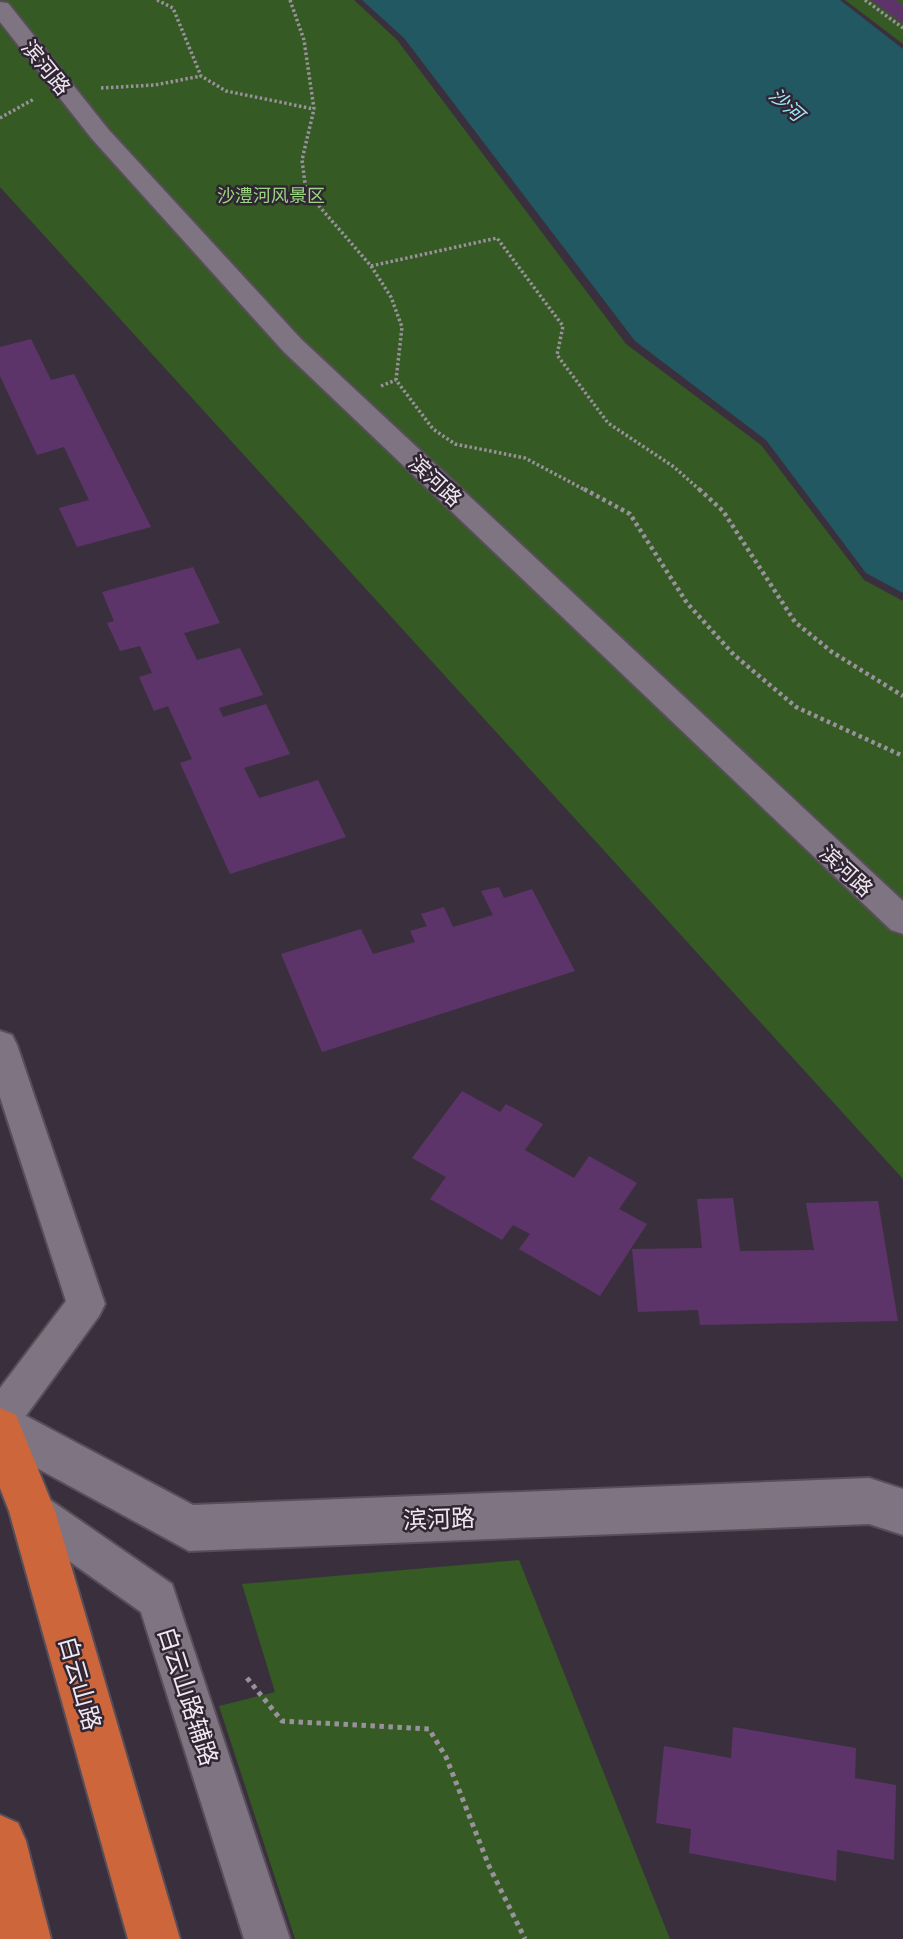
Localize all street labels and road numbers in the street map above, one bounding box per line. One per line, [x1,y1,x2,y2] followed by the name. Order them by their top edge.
[17,35,77,99] street label: 滨河路
[404,449,468,511] street label: 滨河路
[815,839,879,901] street label: 滨河路
[403,1502,475,1534] street label: 滨河路
[153,1623,225,1769] street label: 白云山路辅路
[54,1633,108,1733] street label: 白云山路

